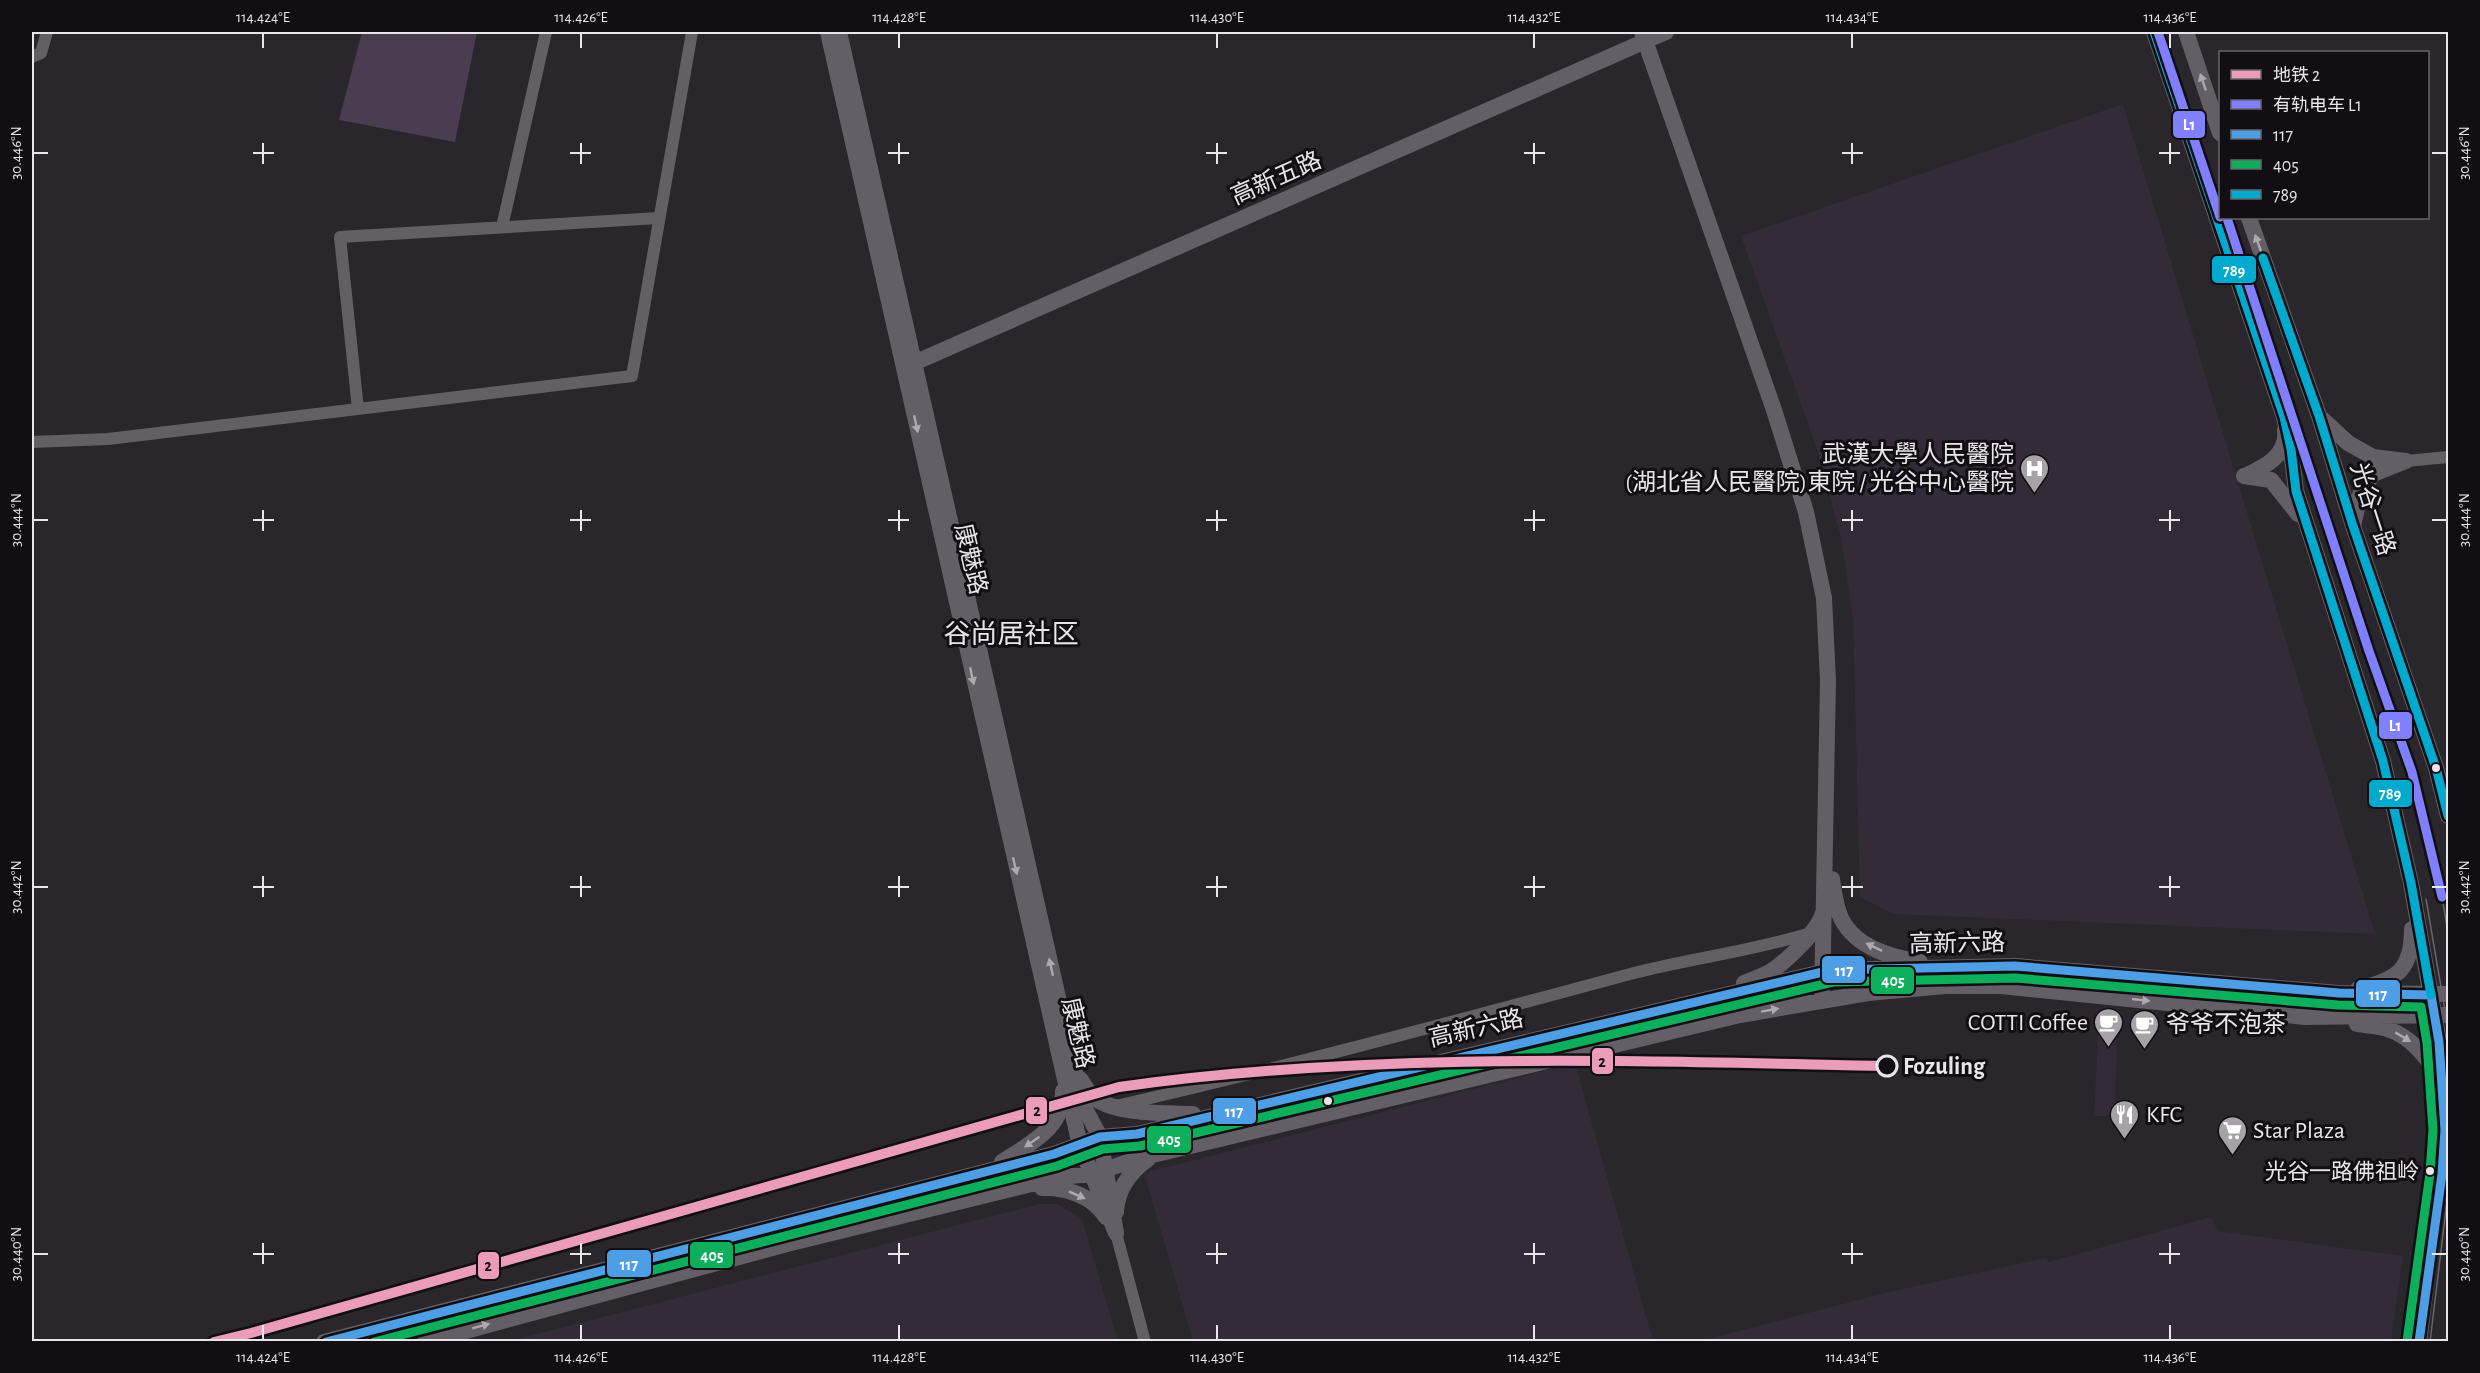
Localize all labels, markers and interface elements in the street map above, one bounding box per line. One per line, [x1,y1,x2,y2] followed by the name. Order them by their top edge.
[236,10,290,25] text: 114.424°E
[554,10,608,25] text: 114.426°E
[872,10,926,25] text: 114.428°E
[1190,10,1244,25] text: 114.430°E
[1508,10,1560,25] text: 114.432°E
[1825,10,1879,25] text: 114.434°E
[2143,10,2197,25] text: 114.436°E
[2219,51,2429,219] legend
[2273,65,2320,85] text: 地铁 2
[2198,73,2208,91] one-way arrow
[2273,95,2362,115] text: 有轨电车 L1
[2172,110,2206,139] line badge: L1
[2183,117,2195,133] text: L1
[9,126,24,180] text: 30.446°N
[2457,126,2472,180] text: 30.446°N
[2273,127,2293,145] text: 117
[1227,147,1325,209] street label: 高新五路
[2273,157,2299,175] text: 405
[2273,187,2298,205] text: 789
[2253,234,2262,252] one-way arrow
[2211,255,2257,284] line badge: 789
[2223,263,2246,279] text: 789
[911,415,921,433] one-way arrow
[1625,441,2014,495] place label: 武漢大學人民醫院 (湖北省人民醫院)東院 / 光谷中心醫院
[2019,452,2051,494] hospital icon: 武漢大學人民醫院 (湖北省人民醫院)東院 / 光谷中心醫院
[2346,459,2400,559] street label: 光谷一路
[9,493,24,547] text: 30.444°N
[2457,493,2472,547] text: 30.444°N
[950,521,992,597] street label: 康魅路
[944,620,1079,648] district label: 谷尚居社区
[968,666,977,685] one-way arrow
[2378,711,2413,740] line badge: L1
[2389,718,2401,734] text: L1
[2430,762,2442,774] unlabelled marker
[2368,779,2413,808] line badge: 789
[2379,786,2402,802] text: 789
[1011,857,1020,876] one-way arrow
[9,860,24,914] text: 30.442°N
[2457,860,2472,914] text: 30.442°N
[1909,929,2005,957] street label: 高新六路
[1865,943,1882,952] one-way arrow
[1821,955,1866,984] line badge: 117
[1046,957,1055,976] one-way arrow
[1835,963,1853,979] text: 117
[1870,966,1915,995] line badge: 405
[1881,973,1905,989] text: 405
[2355,979,2401,1008] line badge: 117
[2369,987,2387,1003] text: 117
[1057,995,1099,1071] street label: 康魅路
[2132,995,2151,1005] one-way arrow
[1426,1005,1526,1051] street label: 高新六路
[1760,1005,1779,1014] one-way arrow
[2093,1006,2125,1048] cafe icon: COTTI Coffee
[2129,1008,2161,1050] cafe icon: 爷爷不泡茶
[1968,1011,2088,1035] place label: COTTI Coffee
[2166,1011,2286,1037] place label: 爷爷不泡茶
[2395,1032,2411,1043] one-way arrow
[1591,1047,1614,1075] line badge: 2
[1598,1054,1606,1070] text: 2
[1876,1055,1898,1077] marker: Fozuling
[1903,1055,1986,1079] place label: Fozuling
[1322,1095,1334,1107] unlabelled marker
[1025,1096,1048,1125] line badge: 2
[1212,1097,1257,1125] line badge: 117
[2109,1098,2141,1140] restaurant icon: KFC
[1033,1103,1041,1119] text: 2
[2146,1103,2182,1127] place label: KFC
[1225,1104,1243,1120] text: 117
[2216,1114,2248,1156] supermarket icon: Star Plaza
[2253,1119,2345,1143] place label: Star Plaza
[1146,1125,1192,1154] line badge: 405
[1157,1132,1181,1148] text: 405
[1025,1136,1041,1148] one-way arrow
[2265,1160,2419,1183] place label: 光谷一路佛祖岭
[2424,1165,2436,1177] marker: 光谷一路佛祖岭
[1069,1190,1086,1199] one-way arrow
[9,1227,24,1281] text: 30.440°N
[2457,1227,2472,1281] text: 30.440°N
[689,1241,734,1269] line badge: 405
[700,1248,724,1264] text: 405
[606,1249,652,1278] line badge: 117
[477,1251,500,1280] line badge: 2
[620,1257,638,1273] text: 117
[484,1258,492,1274] text: 2
[472,1321,491,1331] one-way arrow
[236,1350,290,1365] text: 114.424°E
[554,1350,608,1365] text: 114.426°E
[872,1350,926,1365] text: 114.428°E
[1190,1350,1244,1365] text: 114.430°E
[1508,1350,1560,1365] text: 114.432°E
[1825,1350,1879,1365] text: 114.434°E
[2143,1350,2197,1365] text: 114.436°E

